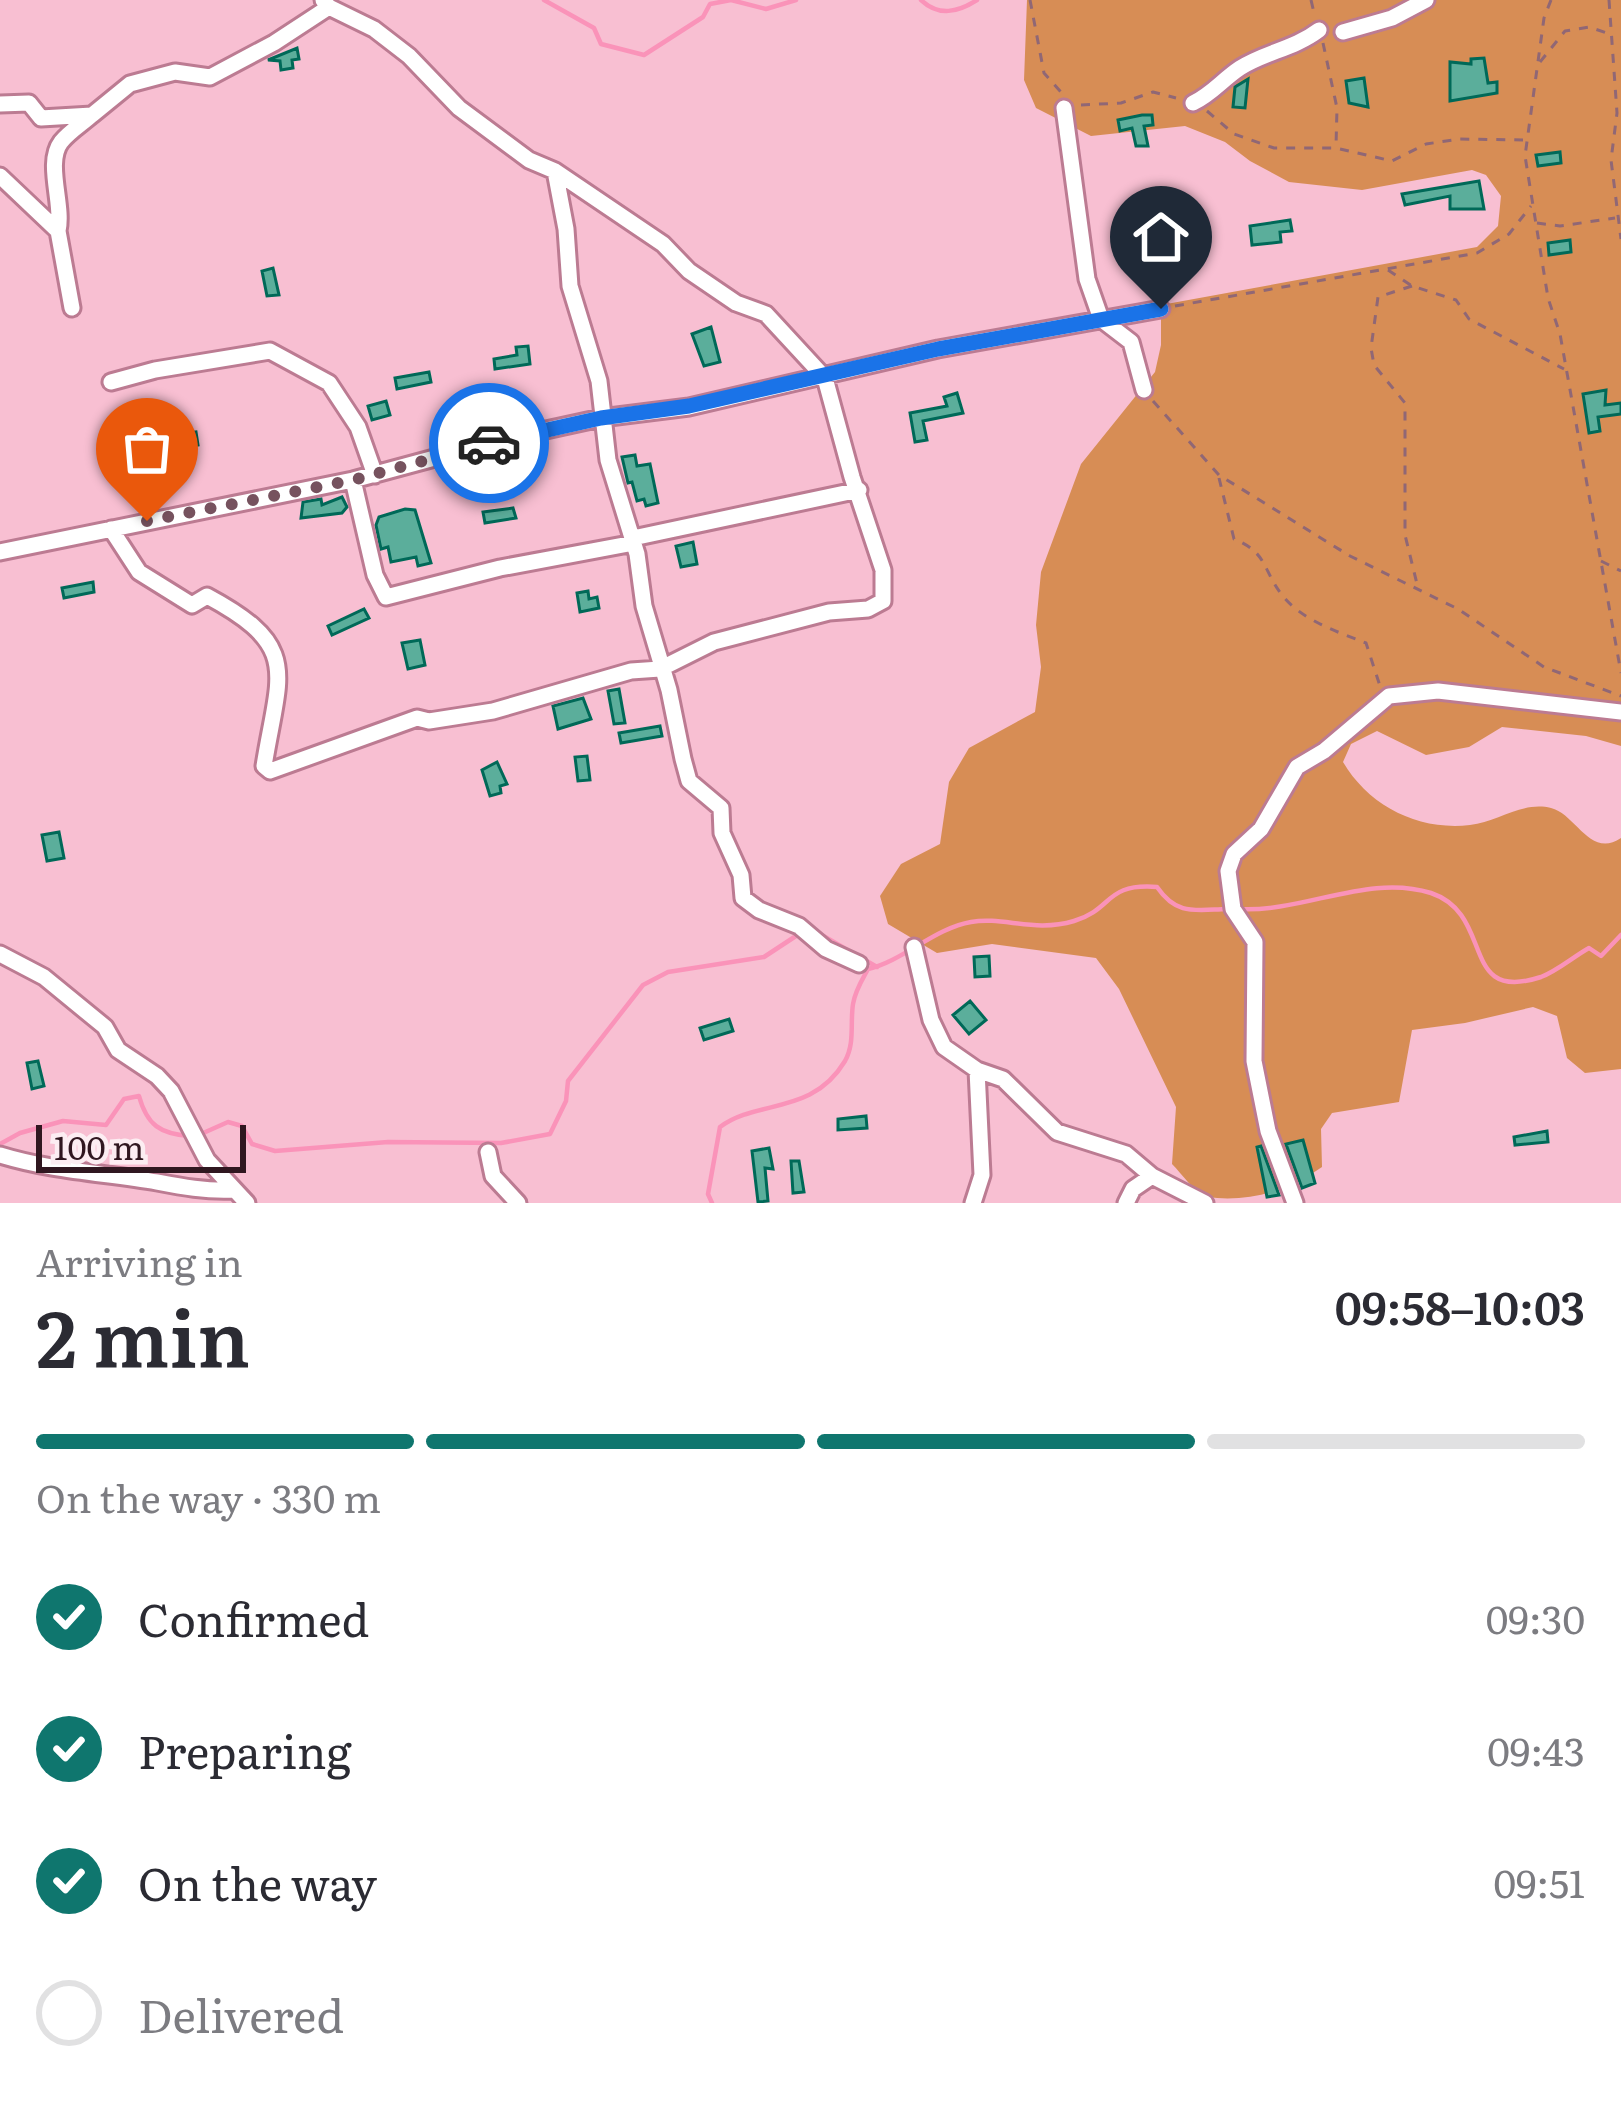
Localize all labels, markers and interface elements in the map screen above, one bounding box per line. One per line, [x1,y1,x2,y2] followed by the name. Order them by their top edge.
[1110,186,1212,309] pin
[1128,204,1194,270] icon: home
[429,383,549,503] courier
[96,398,198,521] pin
[456,410,522,476] icon: car
[114,416,180,482] icon: bag
[36,1119,246,1172] scale bar
[54,1121,144,1170] text: 100 m
[36,1231,243,1289] text: Arriving in
[1335,1272,1585,1339] text: 09:58–10:03
[36,1276,250,1392] text: 2 min
[36,1467,381,1525] text: On the way · 330 m
[36,1584,102,1650] icon: check
[138,1584,369,1651] text: Confirmed
[1486,1588,1585,1646] text: 09:30
[36,1716,102,1782] icon: check
[138,1716,352,1783] text: Preparing
[1487,1720,1585,1778] text: 09:43
[36,1848,102,1914] icon: check
[138,1848,377,1915] text: On the way
[1493,1852,1585,1910] text: 09:51
[138,1980,344,2047] text: Delivered

